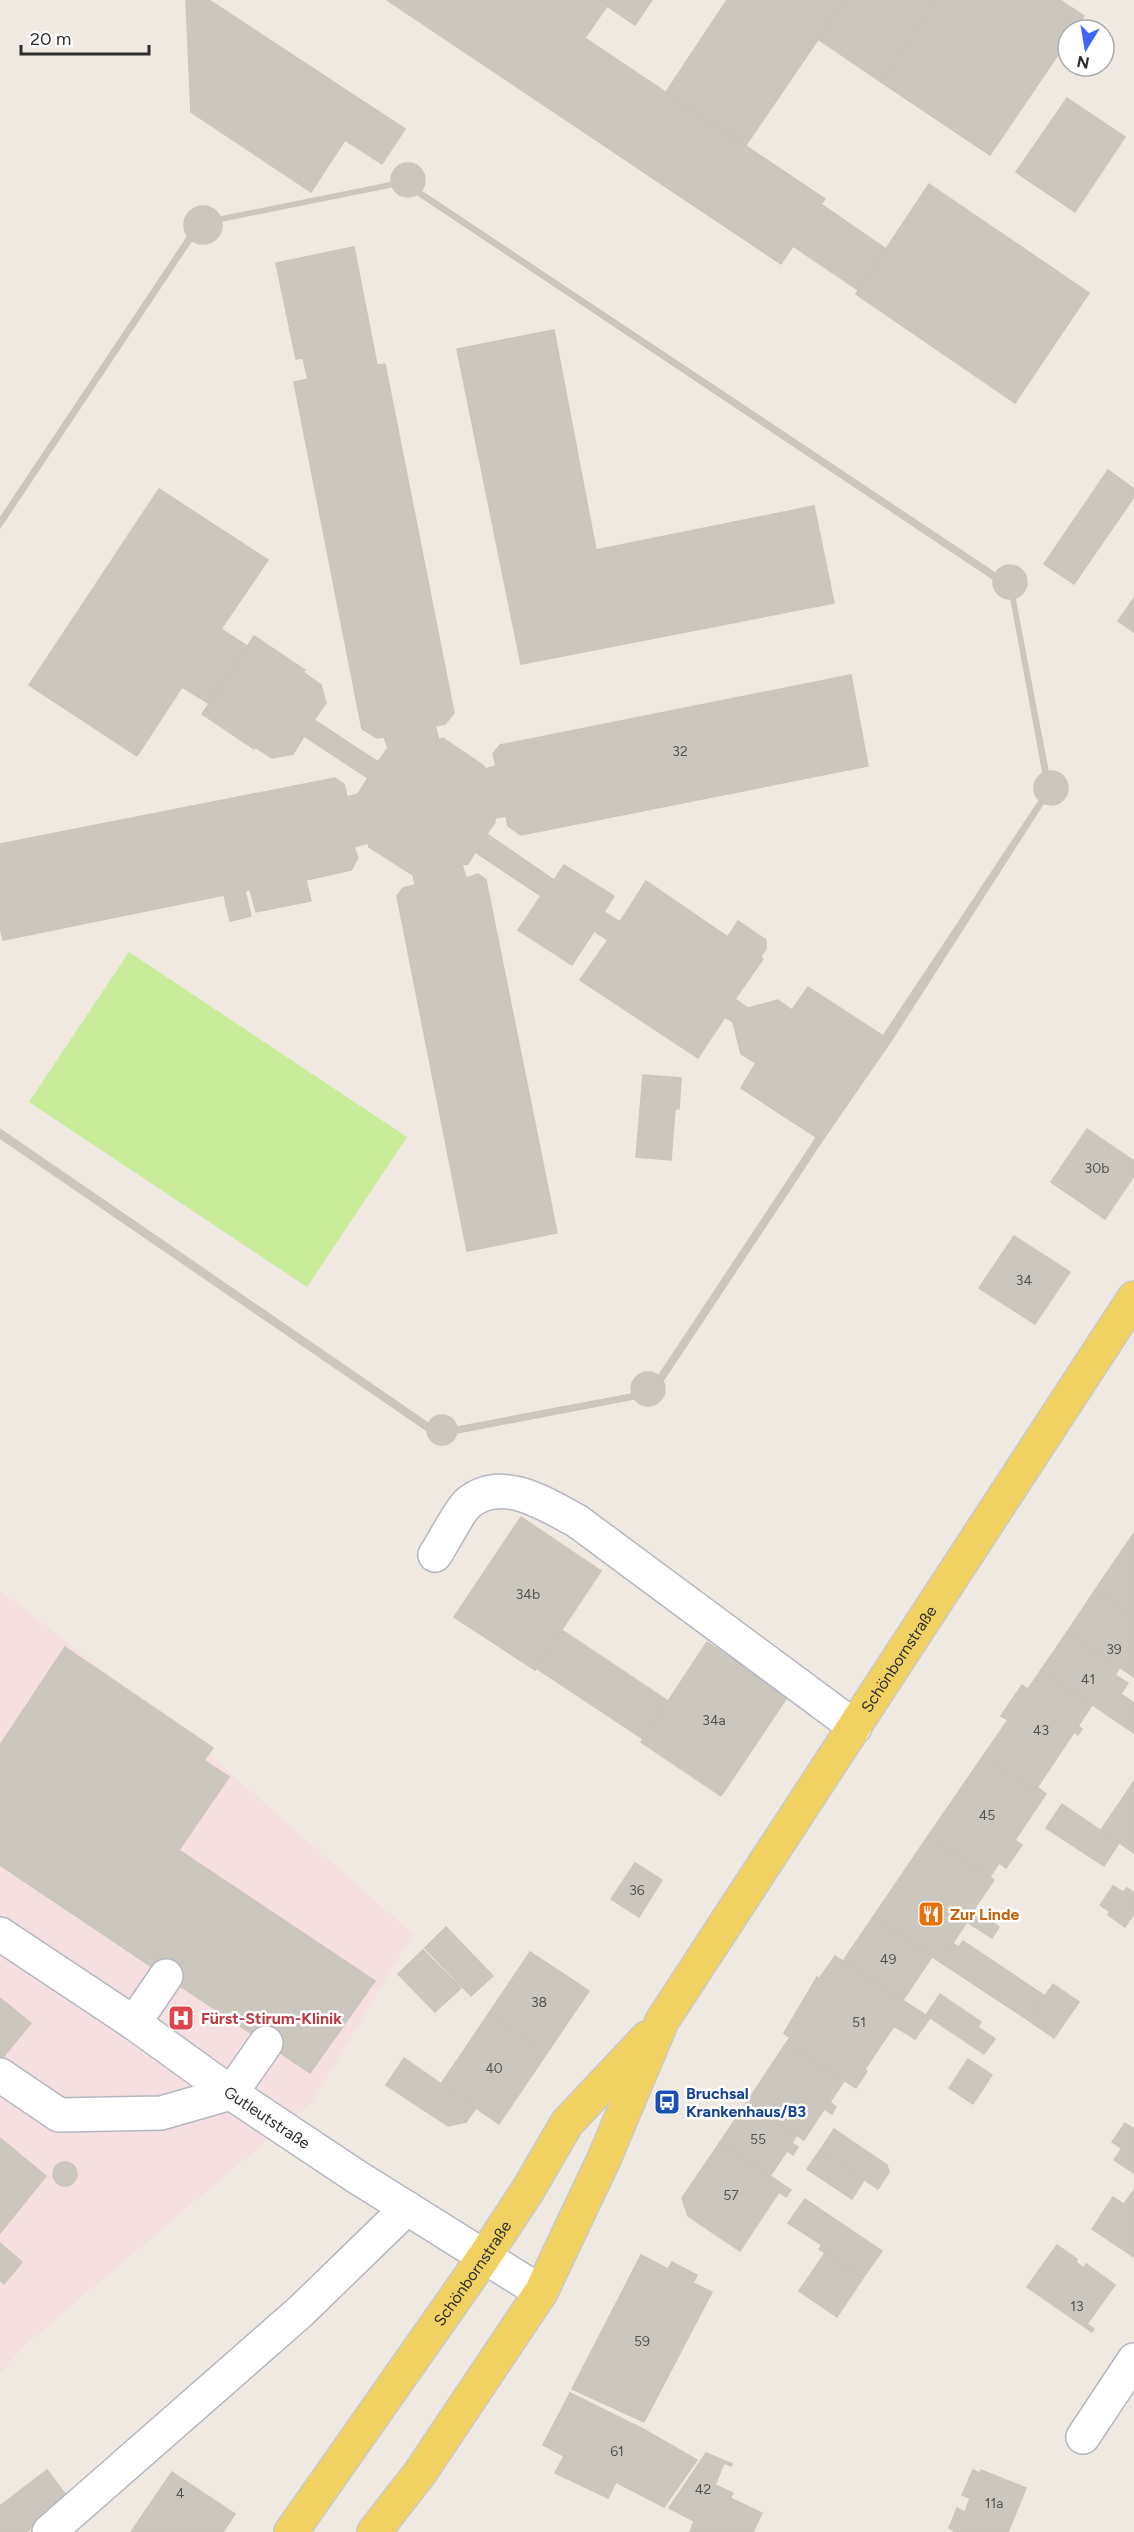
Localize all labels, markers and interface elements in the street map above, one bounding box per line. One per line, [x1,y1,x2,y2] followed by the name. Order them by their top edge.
[21,18,148,56] scale bar
[1056,18,1116,78] north arrow
[30,28,71,50] text: 20 m
[1075,52,1091,73] text: N
[672,743,688,760] house number: 32
[1085,1160,1109,1177] house number: 30b
[1016,1272,1032,1289] house number: 34
[516,1586,540,1603] house number: 34b
[857,1602,940,1716] street label: Schönbornstraße
[1106,1641,1122,1658] house number: 39
[1081,1671,1095,1688] house number: 41
[702,1712,726,1729] house number: 34a
[1033,1722,1049,1739] house number: 43
[979,1807,995,1824] house number: 45
[629,1882,645,1899] house number: 36
[916,1899,946,1929] restaurant icon: Zur Linde
[950,1905,1019,1924] place label: Zur Linde
[880,1951,896,1968] house number: 49
[531,1994,547,2011] house number: 38
[166,2003,196,2033] hospital icon: Fürst-Stirum-Klinik
[201,2009,342,2028] place label: Fürst-Stirum-Klinik
[852,2014,866,2031] house number: 51
[485,2060,503,2077] house number: 40
[220,2082,314,2153] street label: Gutleutstraße
[686,2084,806,2121] place label: Bruchsal Krankenhaus/B3
[652,2087,682,2117] bus stop icon: Bruchsal Krankenhaus/B3
[750,2131,766,2148] house number: 55
[723,2187,739,2204] house number: 57
[429,2217,515,2329] street label: Schönbornstraße
[1070,2298,1084,2315] house number: 13
[634,2333,650,2350] house number: 59
[610,2443,624,2460] house number: 61
[695,2481,711,2498] house number: 42
[176,2485,185,2502] house number: 4
[985,2495,1003,2512] house number: 11a

